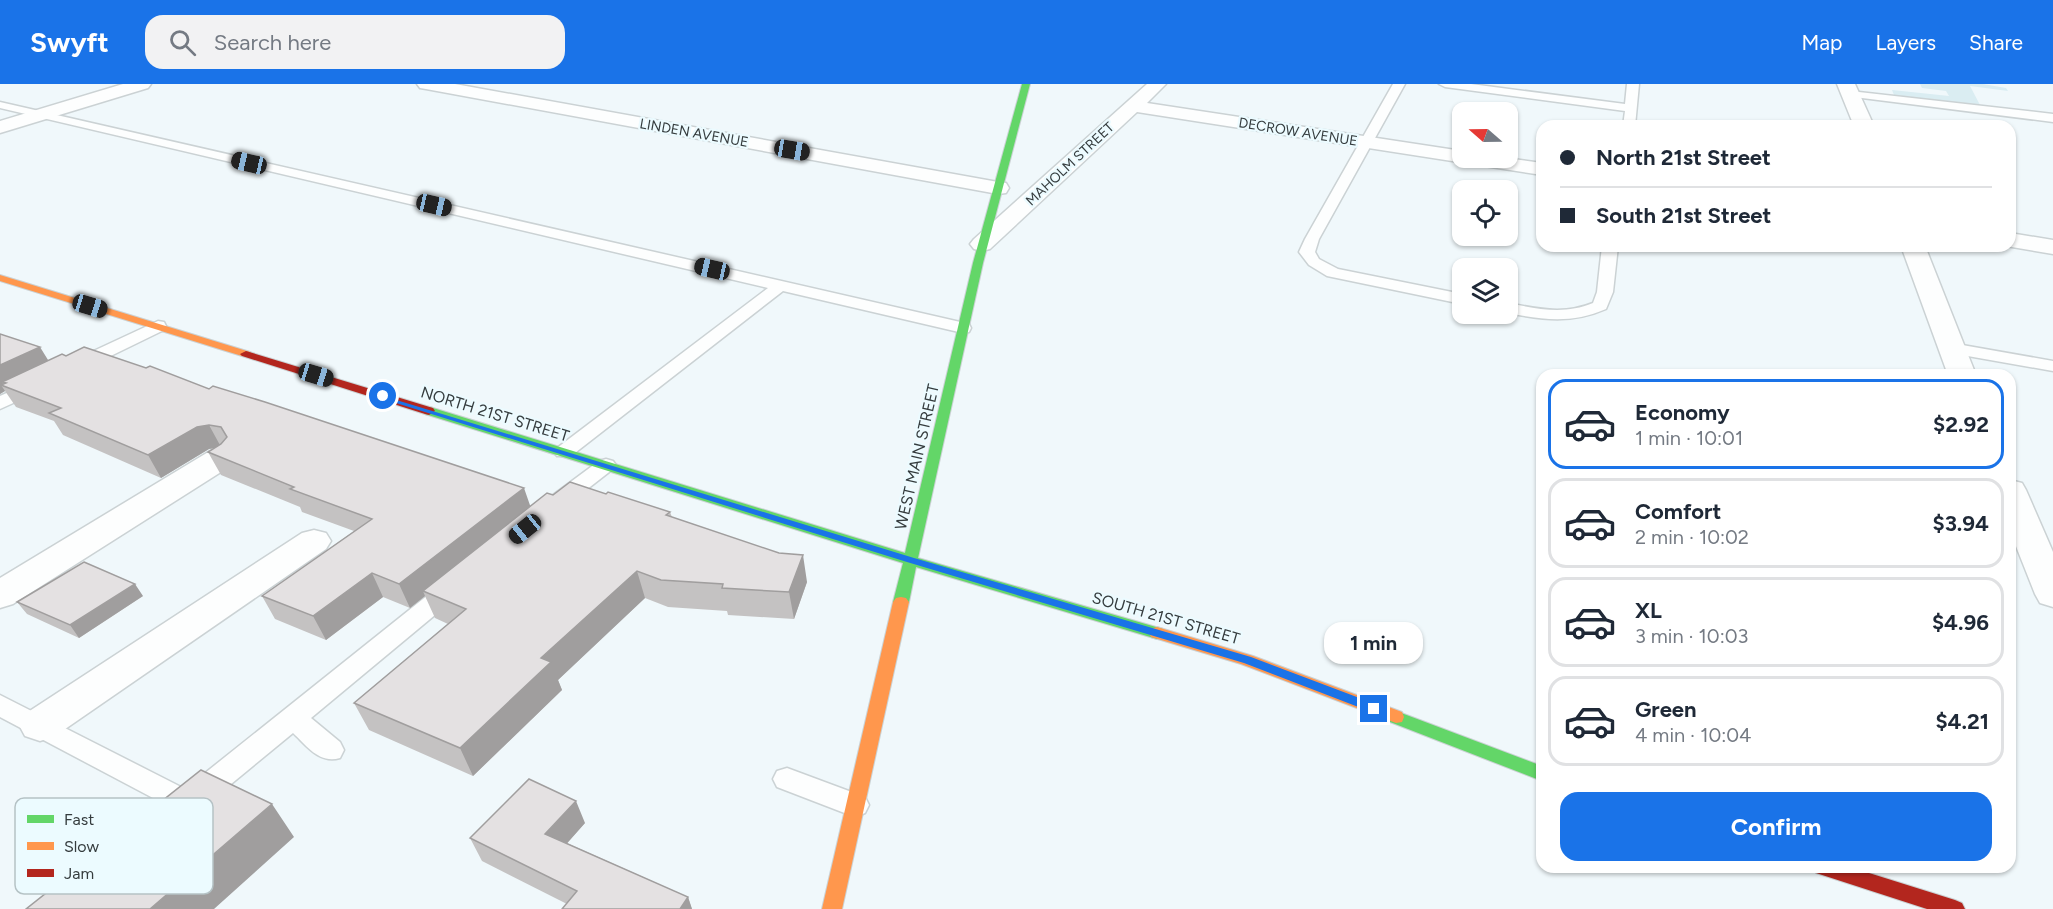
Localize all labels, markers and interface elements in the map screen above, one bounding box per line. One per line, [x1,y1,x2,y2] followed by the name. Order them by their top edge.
[145,15,565,69] search box
[30,25,109,59] text: Swyft
[166,26,199,59] icon: search
[214,29,331,56] text: Search here
[1802,30,1842,55] text: Map
[1875,30,1936,55] text: Layers
[1969,30,2023,55] text: Share
[1452,102,1518,168] north arrow
[1452,102,1518,324] map controls
[1237,114,1359,150] street label: DECROW AVENUE
[638,115,750,151] street label: LINDEN AVENUE
[1022,118,1118,209] street label: MAHOLM STREET
[773,138,811,162] car
[1596,144,1771,171] text: North 21st Street
[229,150,269,176] car
[1452,180,1518,246] button: locate
[414,192,454,218] car
[1596,202,1771,229] text: South 21st Street
[692,256,732,282] car
[1452,258,1518,324] button: layers
[70,292,110,320] car
[296,361,336,389] car
[369,382,396,409] route start
[419,382,572,446] street label: NORTH 21ST STREET
[891,382,943,532] street label: WEST MAIN STREET
[1563,397,1617,451] icon: car
[1635,399,1730,426] text: Economy
[1933,411,1989,438] text: $2.92
[1635,426,1743,450] text: 1 min · 10:01
[1563,496,1617,550] icon: car
[1635,498,1721,525] text: Comfort
[1932,510,1989,537] text: $3.94
[505,511,545,547] car
[1635,525,1749,549] text: 2 min · 10:02
[1090,588,1242,648] street label: SOUTH 21ST STREET
[1563,595,1617,649] icon: car
[1635,597,1662,624] text: XL
[1932,609,1989,636] text: $4.96
[1324,622,1424,664] callout: 1 min
[1635,624,1748,648] text: 3 min · 10:03
[1350,631,1397,655] text: 1 min
[1563,694,1617,748] icon: car
[1360,695,1387,722] route end
[1635,696,1697,723] text: Green
[1935,708,1989,735] text: $4.21
[1635,723,1752,747] text: 4 min · 10:04
[1560,792,1992,861] button: Confirm
[15,798,213,894] legend
[64,810,94,829] text: Fast
[64,837,99,856] text: Slow
[64,864,94,883] text: Jam

